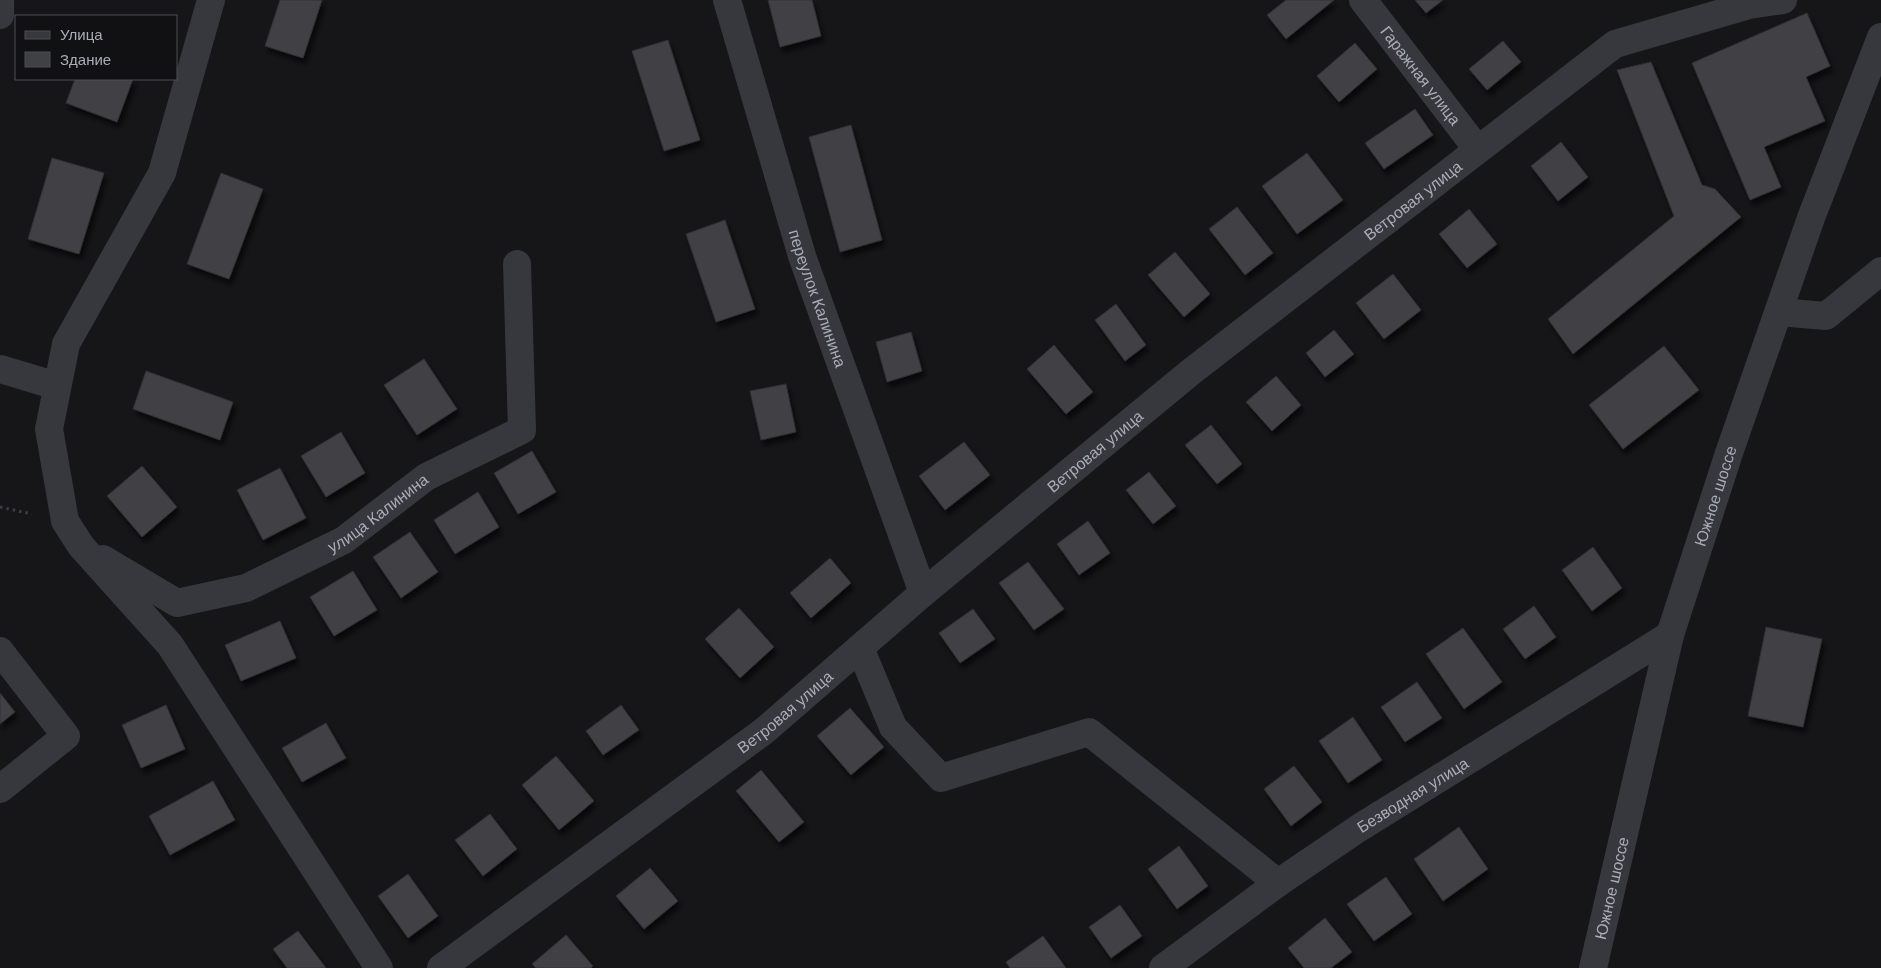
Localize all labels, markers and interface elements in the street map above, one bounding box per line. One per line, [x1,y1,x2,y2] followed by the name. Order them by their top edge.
[15,15,178,80] legend
[1377,23,1464,129] street label: Гаражная улица
[60,26,103,43] text: Улица
[60,51,111,68] text: Здание
[1361,158,1465,244] street label: Ветровая улица
[786,228,849,370] street label: переулок Калинина
[1044,407,1146,496] street label: Ветровая улица
[1691,443,1740,548] street label: Южное шоссе
[325,471,432,556] street label: улица Калинина
[734,667,836,757] street label: Ветровая улица
[1354,754,1472,836] street label: Безводная улица
[1592,835,1632,941] street label: Южное шоссе

